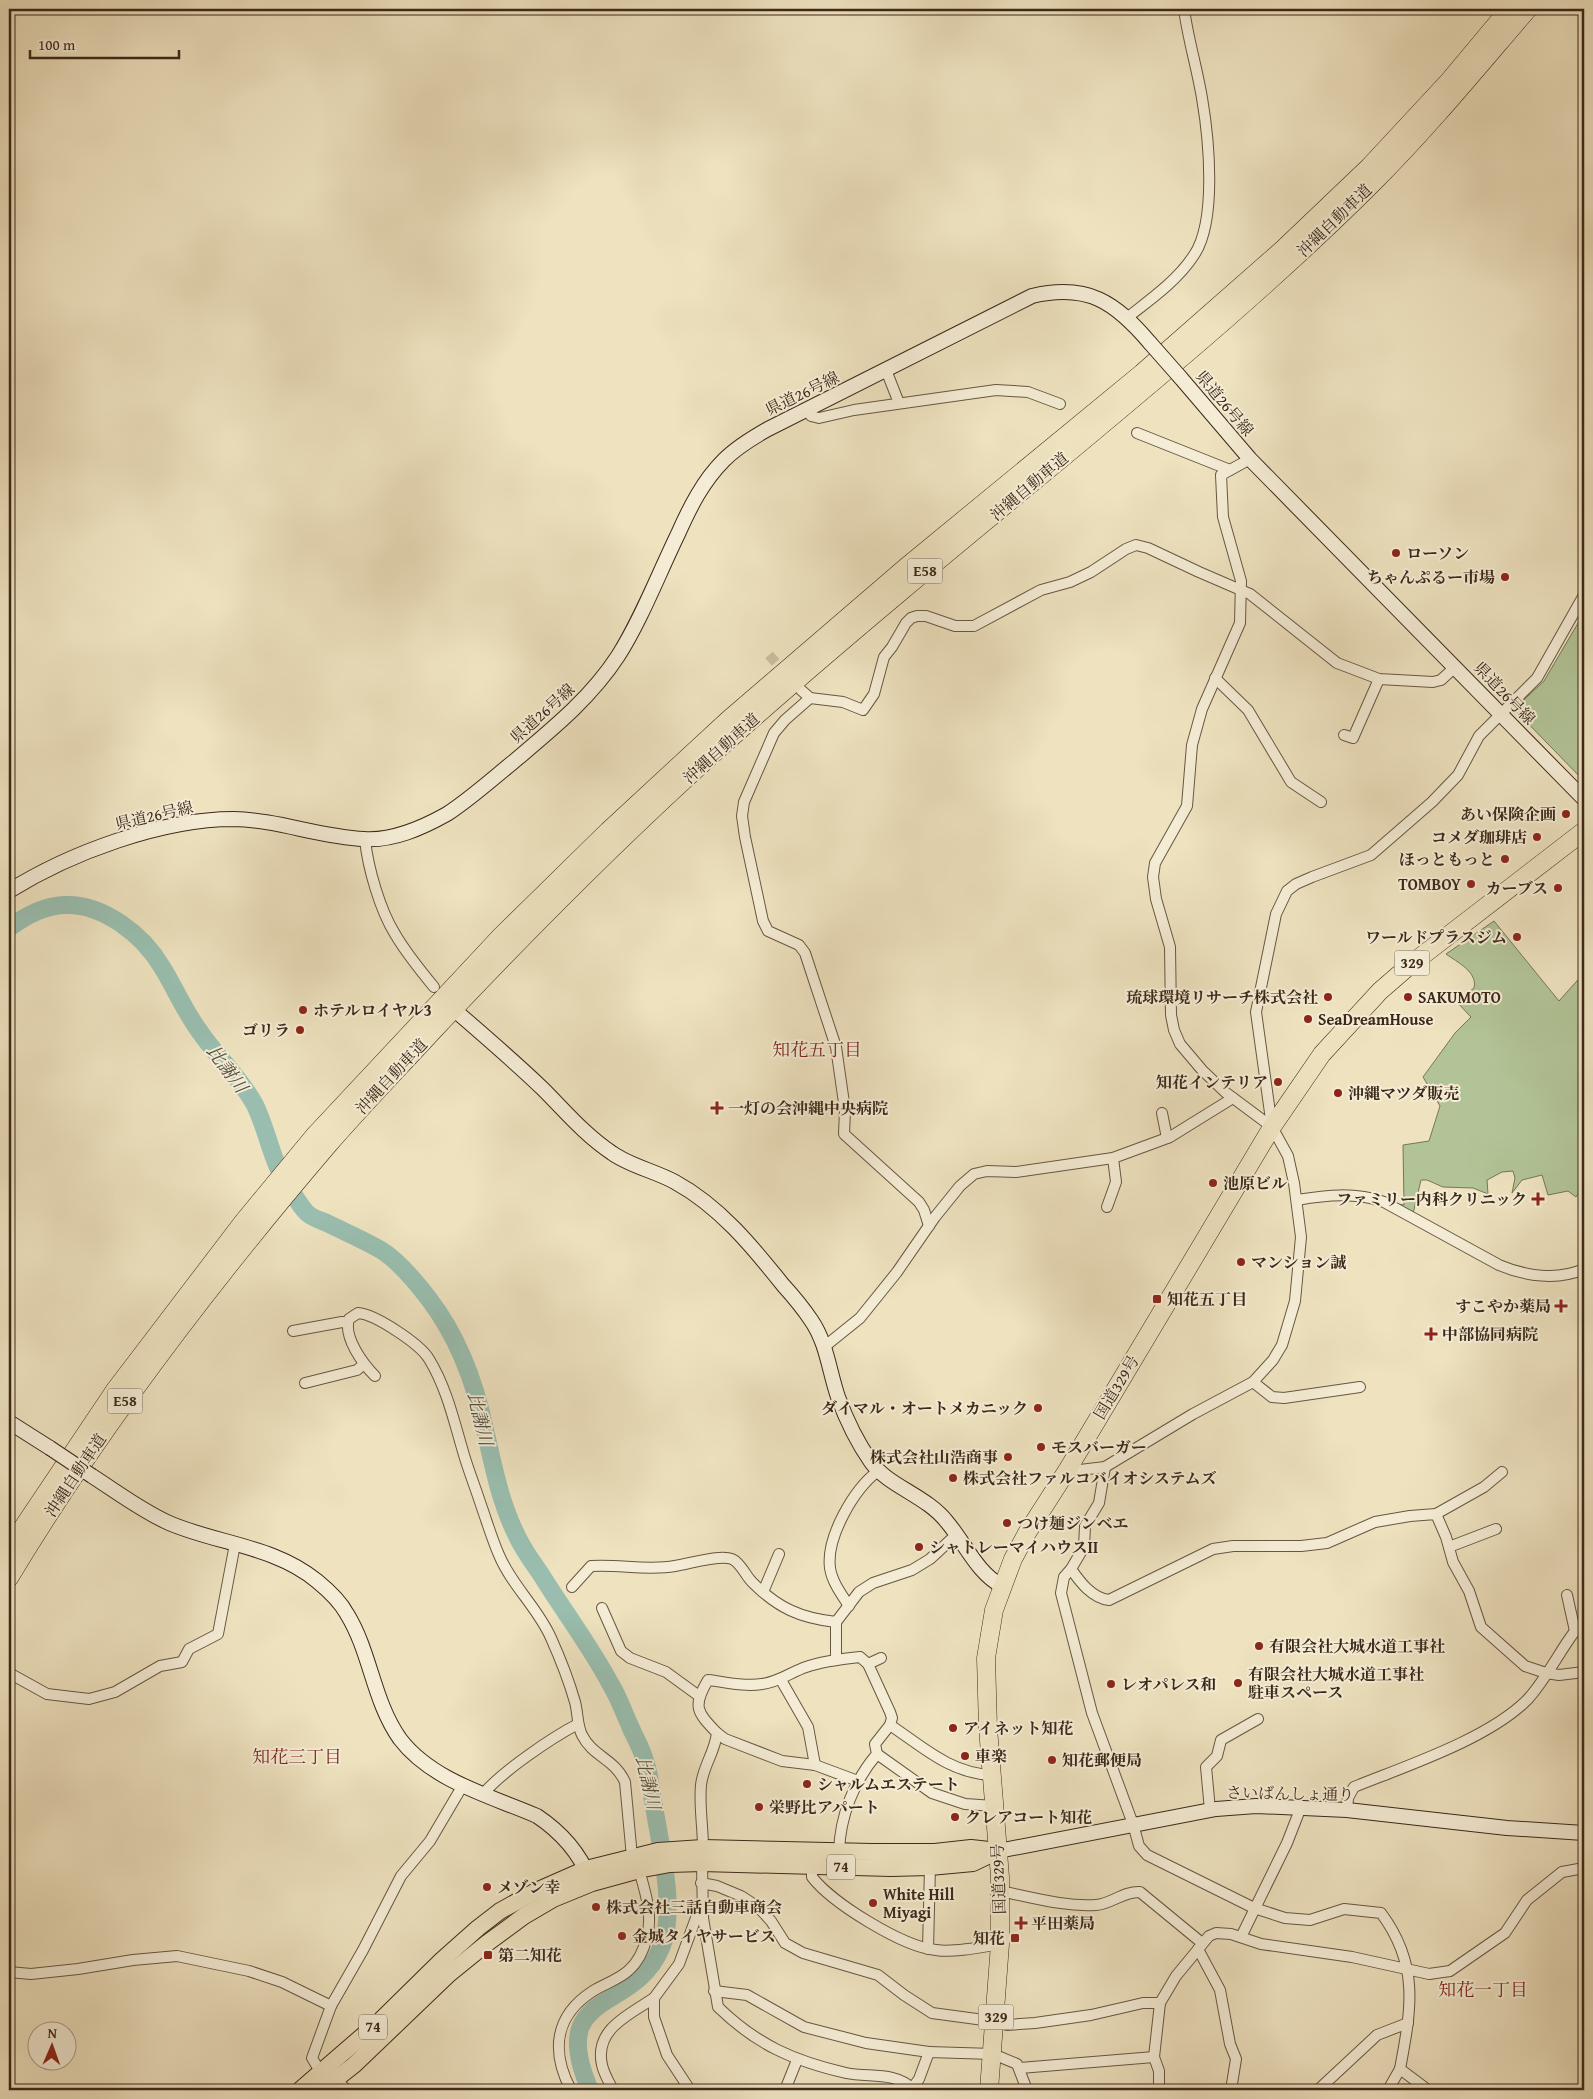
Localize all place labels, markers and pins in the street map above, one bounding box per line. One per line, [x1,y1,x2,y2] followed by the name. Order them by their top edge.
[1406,541,1469,565] place label: ローソン
[1390,547,1402,559] marker: ローソン
[1367,565,1495,589] place label: ちゃんぷるー市場
[1499,571,1511,583] marker: ちゃんぷるー市場
[1460,802,1556,826] place label: あい保険企画
[1560,808,1572,820] marker: あい保険企画
[1431,825,1527,849] place label: コメダ珈琲店
[1531,831,1543,843] marker: コメダ珈琲店
[1399,847,1495,871] place label: ほっともっと
[1499,853,1511,865] marker: ほっともっと
[1398,872,1461,896] place label: TOMBOY
[1485,876,1548,900] place label: カーブス
[1465,878,1477,890] marker: TOMBOY
[1552,882,1564,894] marker: カーブス
[1365,925,1507,949] place label: ワールドプラスジム
[1511,931,1523,943] marker: ワールドプラスジム
[1126,985,1318,1009] place label: 琉球環境リサーチ株式会社
[1418,985,1501,1009] place label: SAKUMOTO
[1322,991,1334,1003] marker: 琉球環境リサーチ株式会社
[1402,991,1414,1003] marker: SAKUMOTO
[313,998,432,1022] place label: ホテルロイヤル3
[297,1004,309,1016] marker: ホテルロイヤル3
[1318,1007,1433,1031] place label: SeaDreamHouse
[1302,1013,1314,1025] marker: SeaDreamHouse
[242,1018,290,1042] place label: ゴリラ
[294,1024,306,1036] marker: ゴリラ
[1156,1070,1268,1094] place label: 知花インテリア
[1272,1076,1284,1088] marker: 知花インテリア
[1348,1081,1459,1105] place label: 沖縄マツダ販売
[1332,1087,1344,1099] marker: 沖縄マツダ販売
[728,1096,888,1120] place label: 一灯の会沖縄中央病院
[710,1101,724,1115] marker: 一灯の会沖縄中央病院
[1223,1171,1287,1195] place label: 池原ビル
[1207,1177,1219,1189] marker: 池原ビル
[1336,1187,1527,1211] place label: ファミリー内科クリニック
[1531,1192,1545,1206] marker: ファミリー内科クリニック
[1251,1250,1346,1274] place label: マンション誠
[1235,1256,1247,1268] marker: マンション誠
[1167,1287,1247,1311] place label: 知花五丁目
[1151,1293,1163,1305] marker: 知花五丁目
[1455,1294,1551,1318] place label: すこやか薬局
[1555,1300,1567,1312] marker: すこやか薬局
[1442,1322,1538,1346] place label: 中部協同病院
[1424,1327,1438,1341] marker: 中部協同病院
[821,1396,1028,1420] place label: ダイマル・オートメカニック
[1032,1402,1044,1414] marker: ダイマル・オートメカニック
[1051,1435,1147,1459] place label: モスバーガー
[1035,1441,1047,1453] marker: モスバーガー
[870,1445,998,1469] place label: 株式会社山浩商事
[1002,1451,1014,1463] marker: 株式会社山浩商事
[963,1466,1217,1490] place label: 株式会社ファルコバイオシステムズ
[947,1472,959,1484] marker: 株式会社ファルコバイオシステムズ
[1017,1511,1129,1535] place label: つけ麺ジンベエ
[1001,1517,1013,1529] marker: つけ麺ジンベエ
[929,1535,1099,1559] place label: シャトレーマイハウスⅡ
[913,1541,925,1553] marker: シャトレーマイハウスⅡ
[1269,1634,1445,1658] place label: 有限会社大城水道工事社
[1253,1640,1265,1652] marker: 有限会社大城水道工事社
[1248,1662,1424,1704] place label: 有限会社大城水道工事社 駐車スペース
[1121,1672,1216,1696] place label: レオパレス和
[1232,1677,1244,1689] marker: 有限会社大城水道工事社 駐車スペース
[1105,1678,1117,1690] marker: レオパレス和
[963,1716,1073,1740] place label: アイネット知花
[947,1722,959,1734] marker: アイネット知花
[975,1744,1007,1768] place label: 車楽
[1062,1748,1142,1772] place label: 知花郵便局
[959,1750,971,1762] marker: 車楽
[1046,1754,1058,1766] marker: 知花郵便局
[817,1772,960,1796] place label: シャルムエステート
[801,1778,813,1790] marker: シャルムエステート
[769,1795,880,1819] place label: 栄野比アパート
[753,1801,765,1813] marker: 栄野比アパート
[965,1805,1092,1829] place label: クレアコート知花
[949,1811,961,1823] marker: クレアコート知花
[497,1875,561,1899] place label: メゾン幸
[481,1881,493,1893] marker: メゾン幸
[883,1882,954,1924] place label: White Hill Miyagi
[606,1895,782,1919] place label: 株式会社三話自動車商会
[867,1897,879,1909] marker: White Hill Miyagi
[590,1901,602,1913] marker: 株式会社三話自動車商会
[1031,1911,1095,1935] place label: 平田薬局
[1015,1917,1027,1929] marker: 平田薬局
[632,1924,776,1948] place label: 金城タイヤサービス
[973,1926,1005,1950] place label: 知花
[616,1930,628,1942] marker: 金城タイヤサービス
[1009,1932,1021,1944] marker: 知花
[498,1943,562,1967] place label: 第二知花
[482,1949,494,1961] marker: 第二知花

